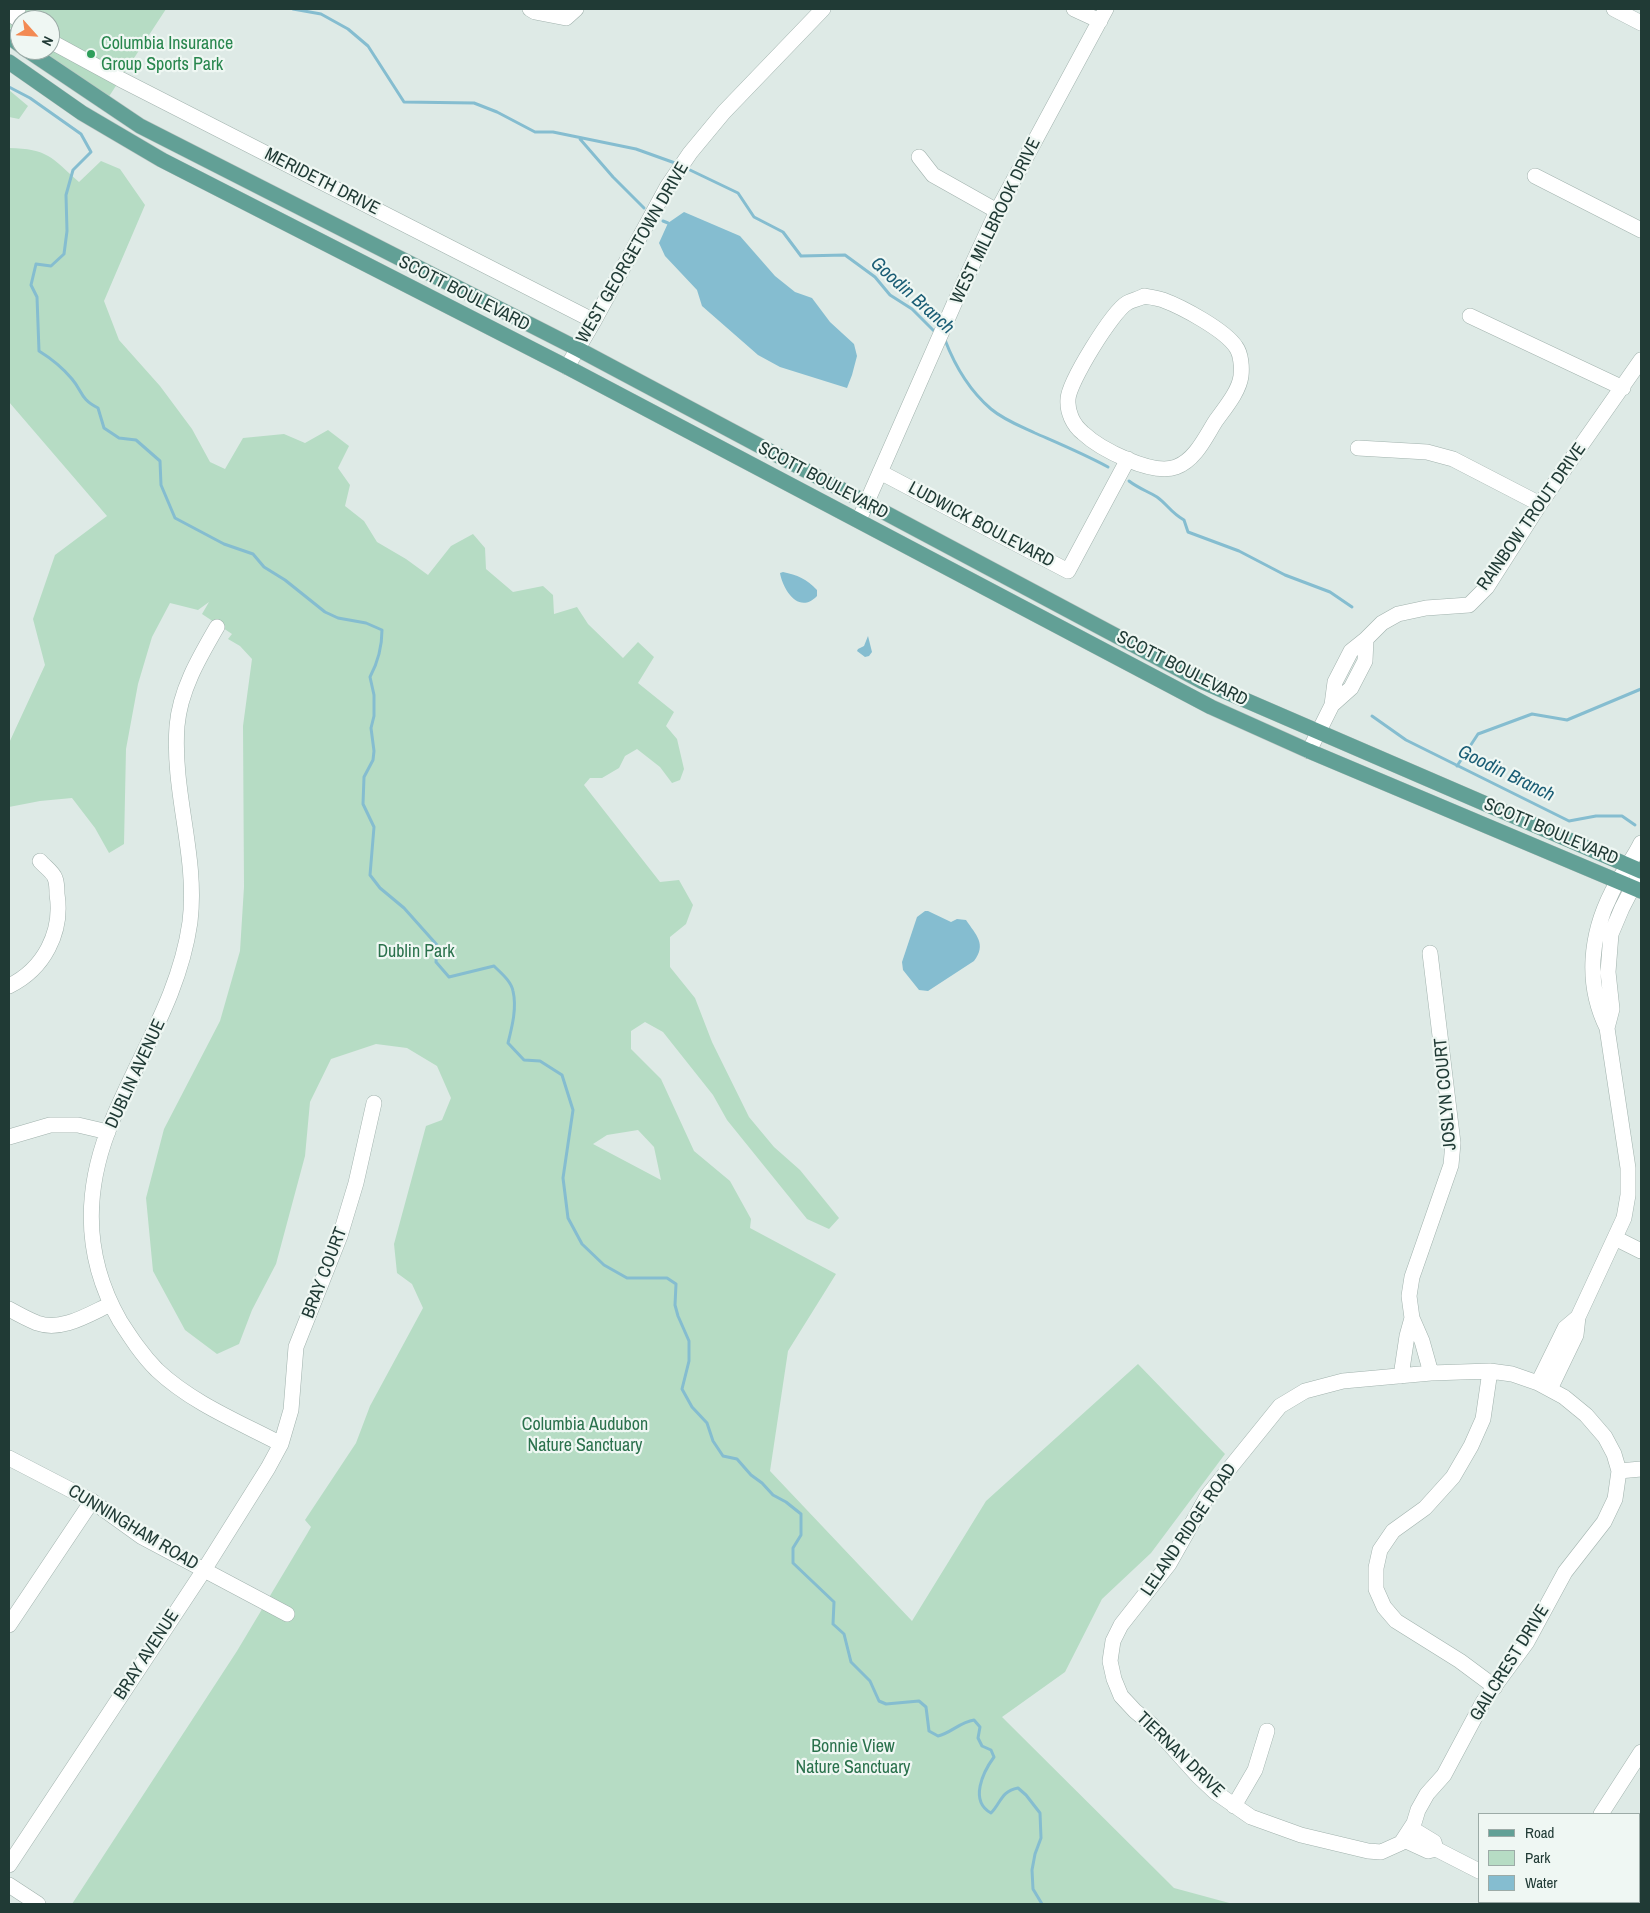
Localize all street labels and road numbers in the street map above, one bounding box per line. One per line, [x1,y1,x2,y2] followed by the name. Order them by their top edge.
[946,134,1046,308] street label: WEST MILLBROOK DRIVE
[261,144,383,220] street label: MERIDETH DRIVE
[572,159,694,347] street label: WEST GEORGETOWN DRIVE
[395,252,533,336] street label: SCOTT BOULEVARD
[754,438,892,524] street label: SCOTT BOULEVARD
[1473,439,1591,595] street label: RAINBOW TROUT DRIVE
[904,477,1058,573] street label: LUDWICK BOULEVARD
[1113,627,1251,711] street label: SCOTT BOULEVARD
[1480,794,1622,870] street label: SCOTT BOULEVARD
[101,1016,171,1132] street label: DUBLIN AVENUE
[1430,1037,1462,1151] street label: JOSLYN COURT
[298,1225,352,1321] street label: BRAY COURT
[1137,1460,1241,1600] street label: LELAND RIDGE ROAD
[64,1481,202,1575] street label: CUNNINGHAM ROAD
[1466,1601,1554,1725] street label: GAILCREST DRIVE
[110,1606,184,1704] street label: BRAY AVENUE
[1131,1708,1229,1802] street label: TIERNAN DRIVE

